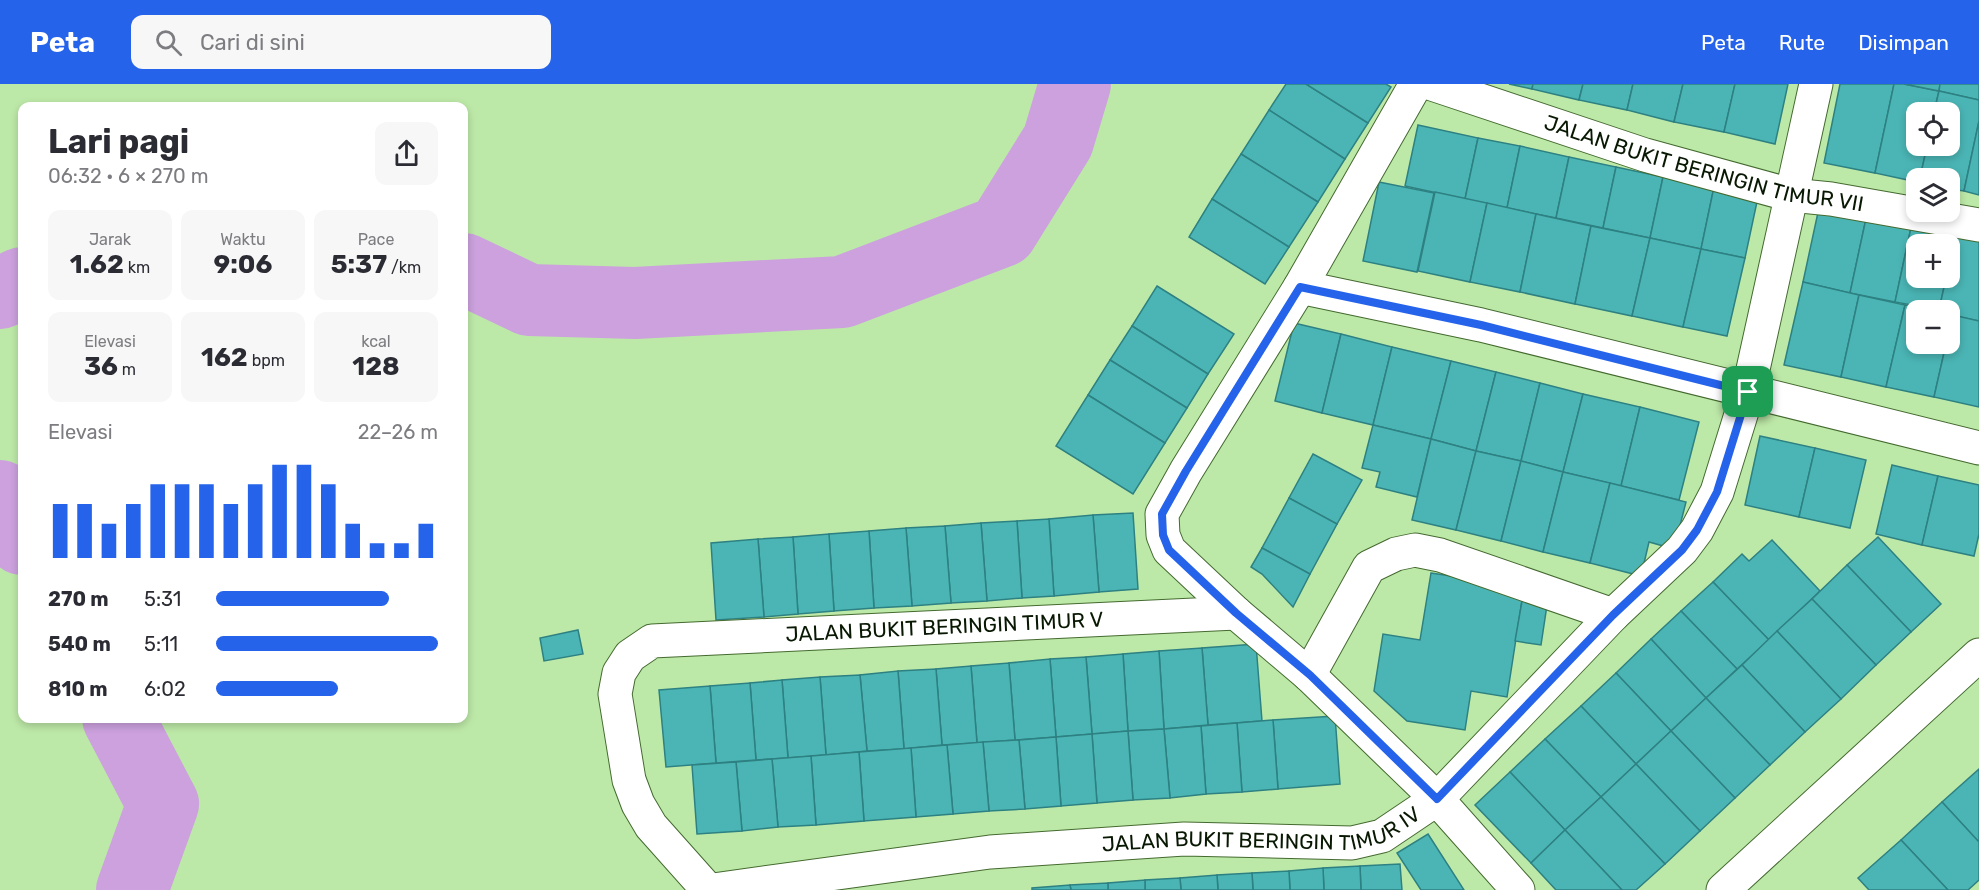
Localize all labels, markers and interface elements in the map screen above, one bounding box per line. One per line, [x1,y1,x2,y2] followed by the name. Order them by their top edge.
[131,15,551,69] search box
[30,26,95,59] text: Peta
[152,26,185,59] icon: search
[200,29,305,56] text: Cari di sini
[1701,30,1746,55] text: Peta
[1779,30,1825,55] text: Rute
[1858,30,1949,55] text: Disimpan
[1906,102,1960,354] map controls
[1906,102,1960,156] button: locate
[1541,109,1866,216] street label: JALAN BUKIT BERINGIN TIMUR VII
[48,122,189,161] text: Lari pagi
[375,122,438,185] button: share
[48,164,208,188] text: 06:32 · 6 × 270 m
[1906,168,1960,222] button: layers
[89,230,131,249] text: Jarak
[220,230,266,249] text: Waktu
[358,230,394,249] text: Pace
[1906,234,1960,288] button: +
[70,249,124,280] text: 1.62
[214,249,272,280] text: 9:06
[331,249,387,280] text: 5:37
[124,258,150,277] text: km
[387,258,421,277] text: /km
[1906,300,1960,354] button: −
[84,332,136,351] text: Elevasi
[361,332,391,351] text: kcal
[201,342,248,373] text: 162
[84,351,118,382] text: 36
[248,351,285,370] text: bpm
[352,351,400,382] text: 128
[118,360,136,379] text: m
[1722,366,1773,417] pin
[1731,375,1764,408] icon: arrive
[48,420,113,444] text: Elevasi
[358,420,438,444] text: 22–26 m
[48,587,109,611] text: 270 m
[144,587,181,611] text: 5:31
[785,606,1104,647] street label: JALAN BUKIT BERINGIN TIMUR V
[48,632,111,656] text: 540 m
[144,632,178,656] text: 5:11
[48,677,108,701] text: 810 m
[144,677,186,701] text: 6:02
[1101,801,1425,856] street label: JALAN BUKIT BERINGIN TIMUR IV

